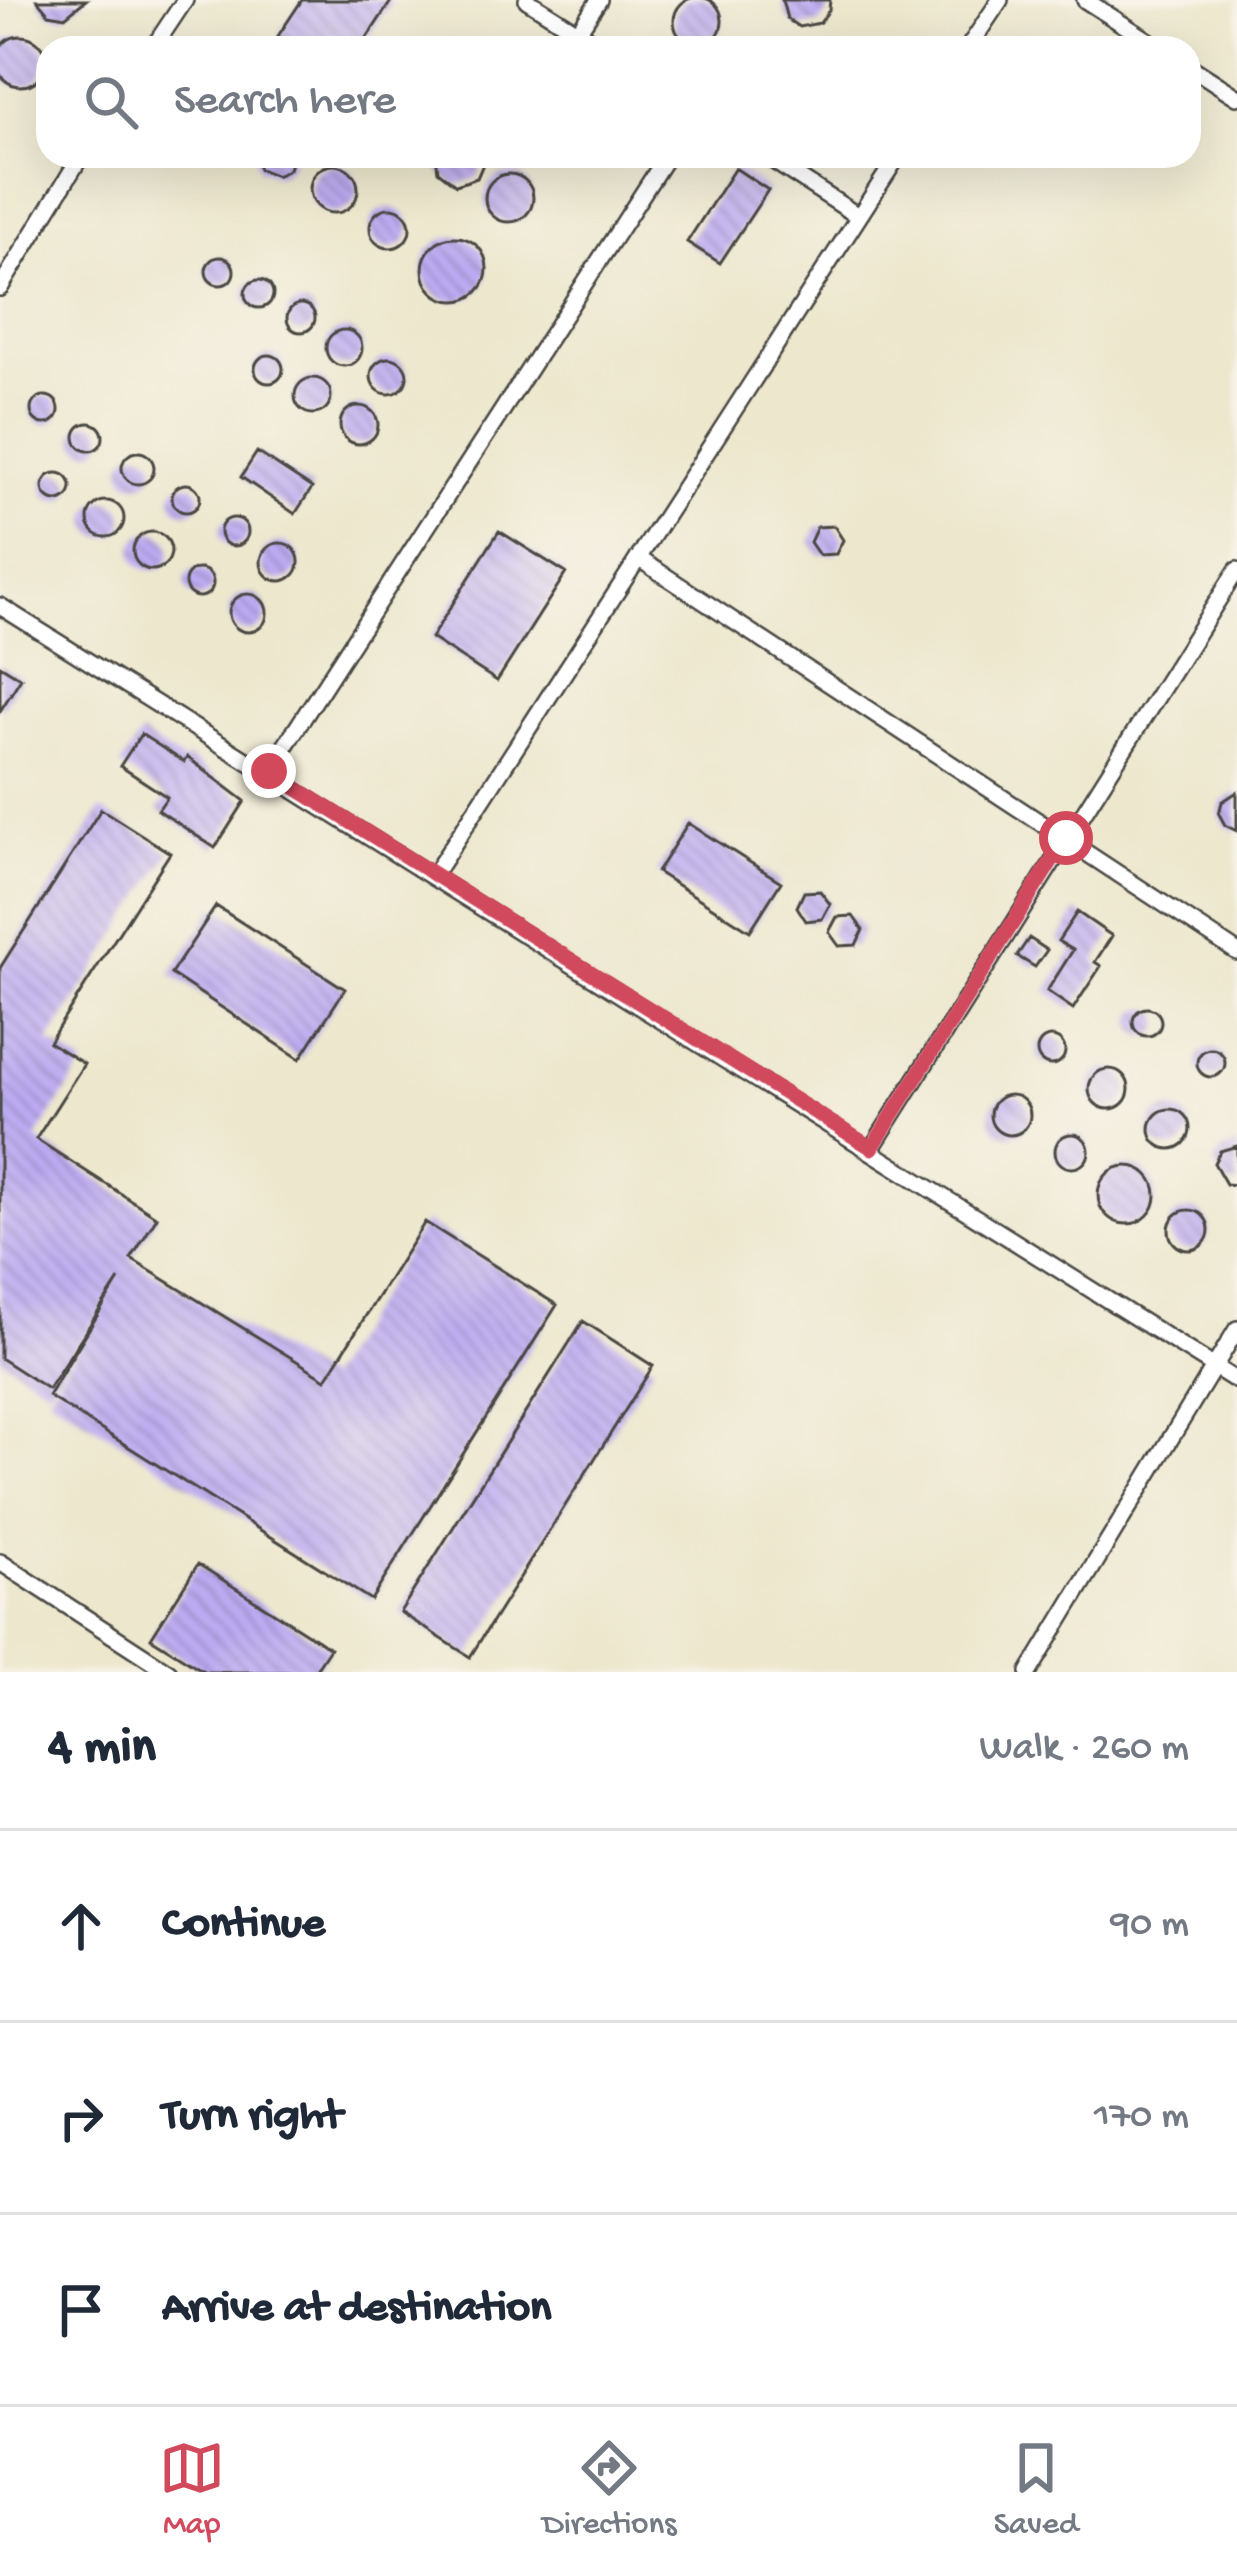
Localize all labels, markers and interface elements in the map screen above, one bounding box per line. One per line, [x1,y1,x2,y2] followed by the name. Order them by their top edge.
[36,36,1201,168] search box
[78,69,144,135] icon: search
[174,76,396,129] text: Search here
[242,744,296,798] route end
[1039,811,1093,865] route start
[48,1720,156,1780] text: 4 min
[980,1727,1189,1773] text: Walk · 260 m
[48,1893,114,1959] icon: ahead
[162,1899,325,1952] text: Continue
[1110,1903,1189,1949] text: 90 m
[48,2085,114,2151] icon: right
[162,2091,342,2144] text: Turn right
[1094,2095,1189,2141] text: 170 m
[48,2277,114,2343] icon: arrive
[162,2283,551,2336] text: Arrive at destination
[159,2435,225,2545] tab: Map
[542,2435,676,2545] tab: Directions
[994,2435,1078,2545] tab: Saved

